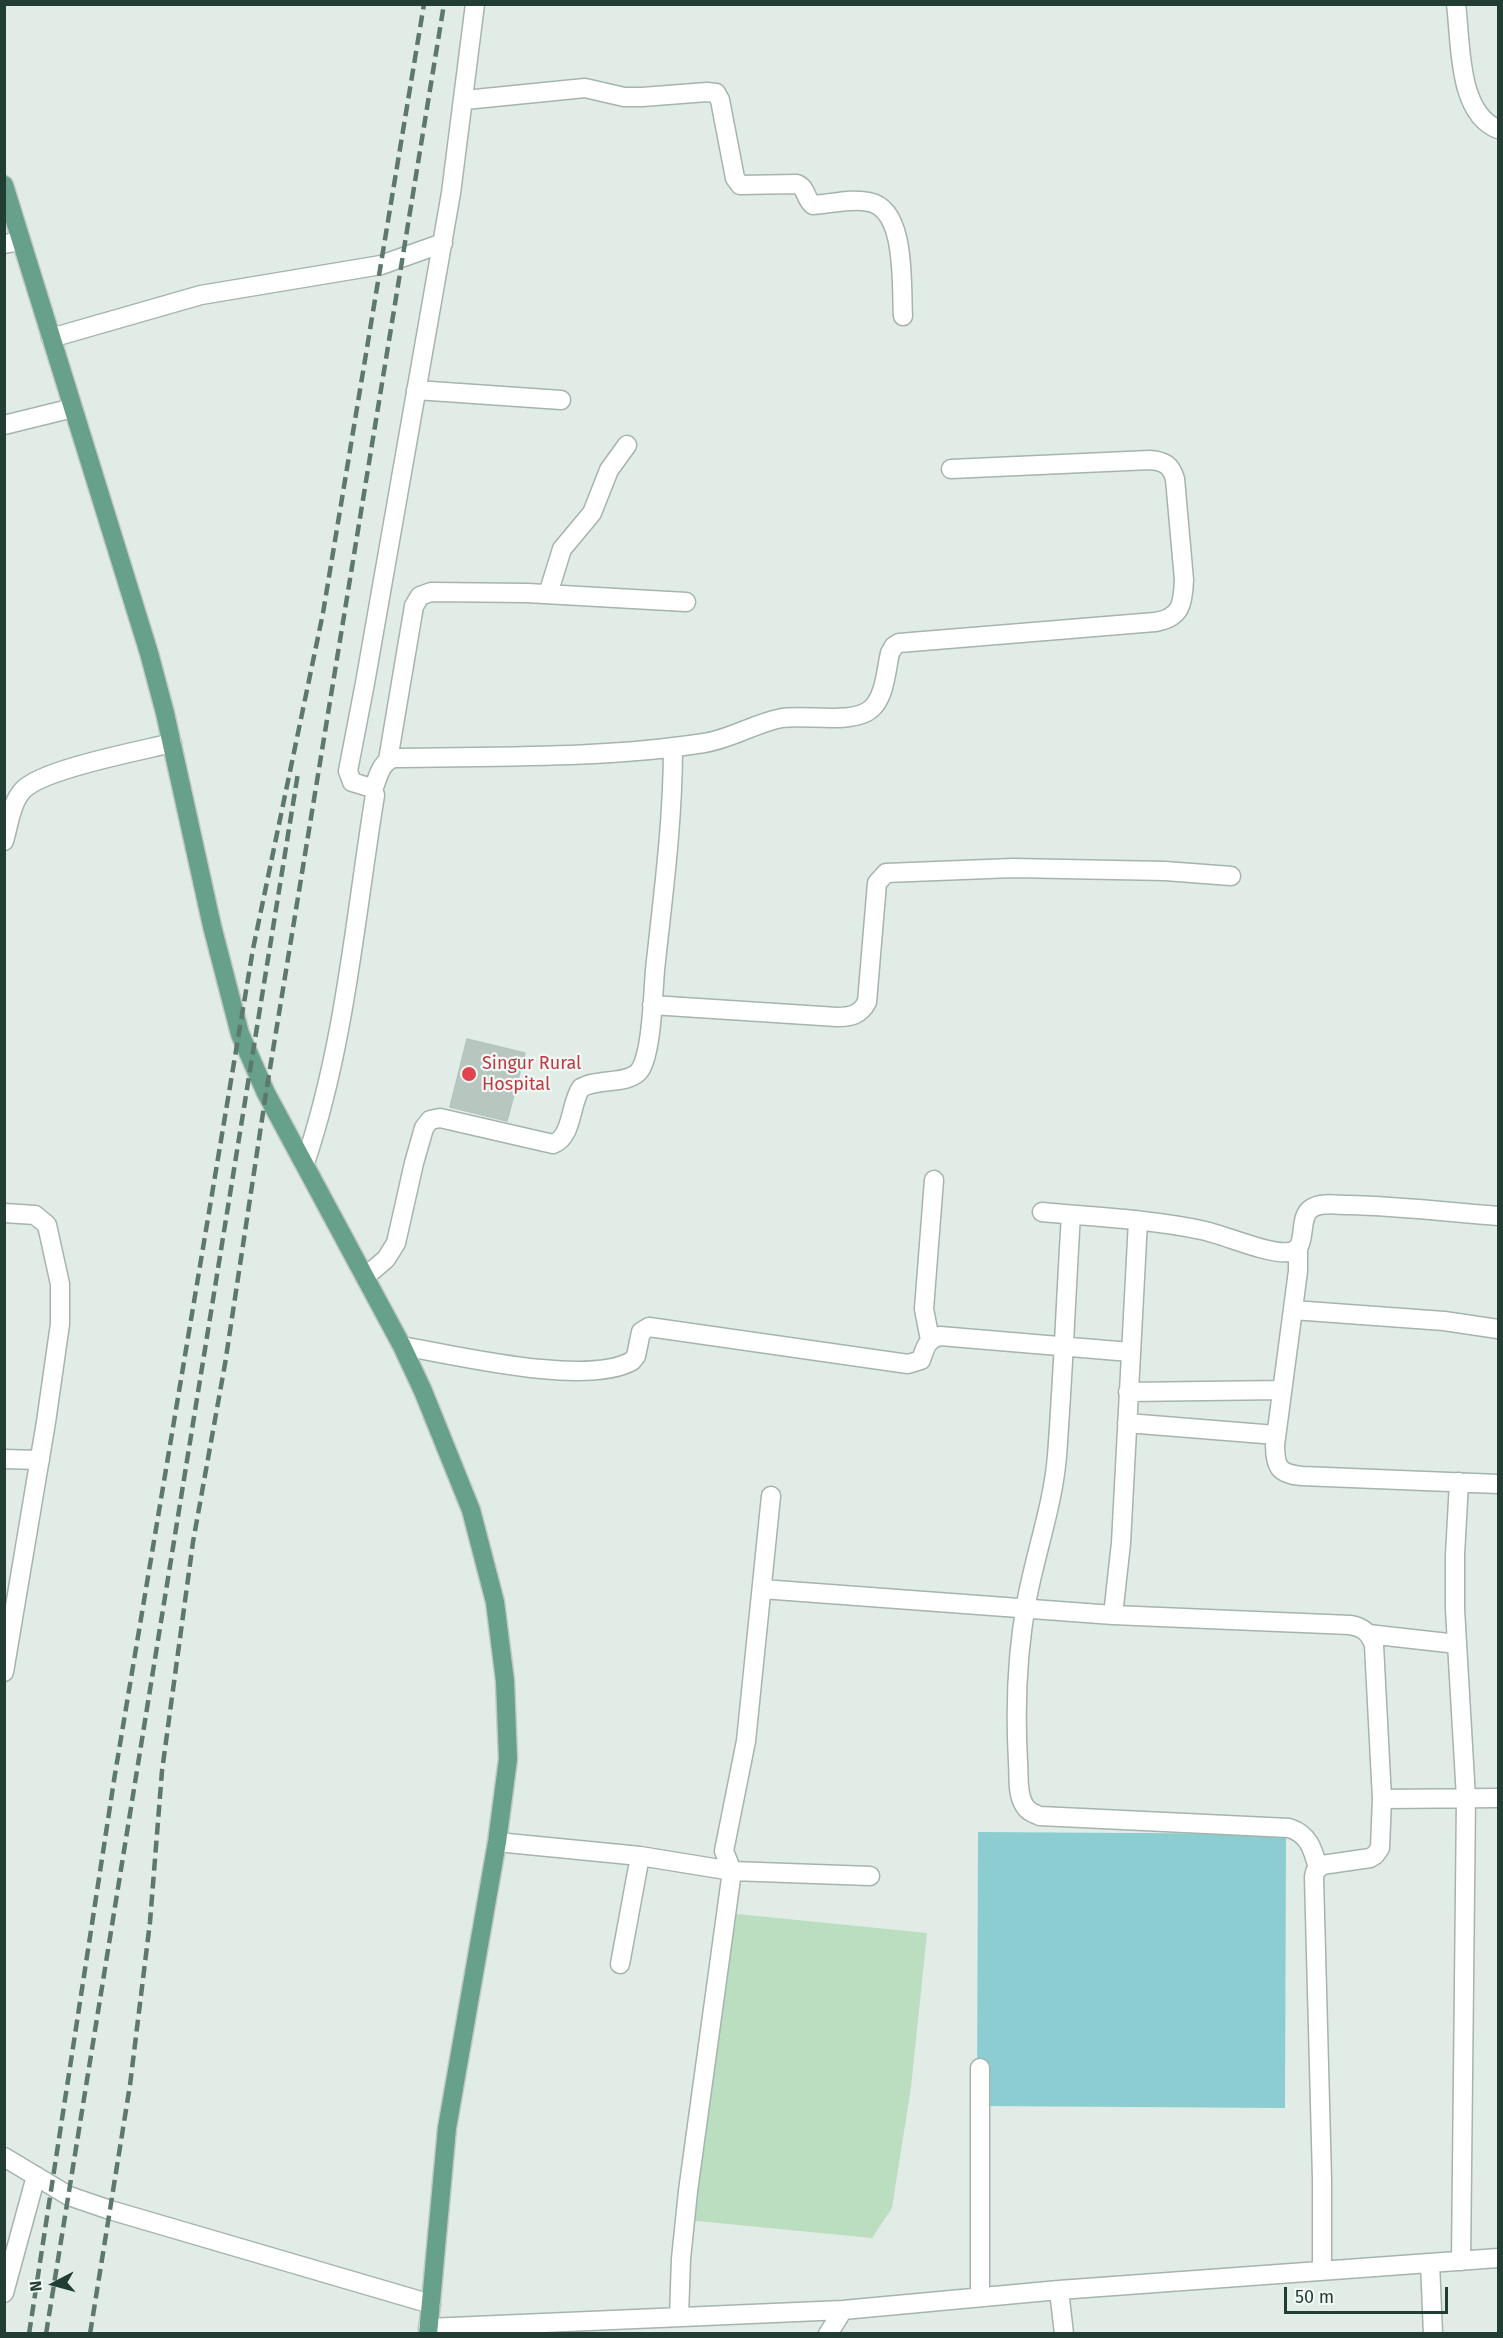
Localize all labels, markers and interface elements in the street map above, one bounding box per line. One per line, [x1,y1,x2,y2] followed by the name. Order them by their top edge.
[482,1053,581,1096] place label: Singur Rural Hospital
[460,1065,478,1083] marker: Singur Rural Hospital
[24,2254,84,2314] north arrow
[1287,2275,1450,2313] scale bar
[26,2280,46,2292] text: N
[1295,2286,1334,2308] text: 50 m

